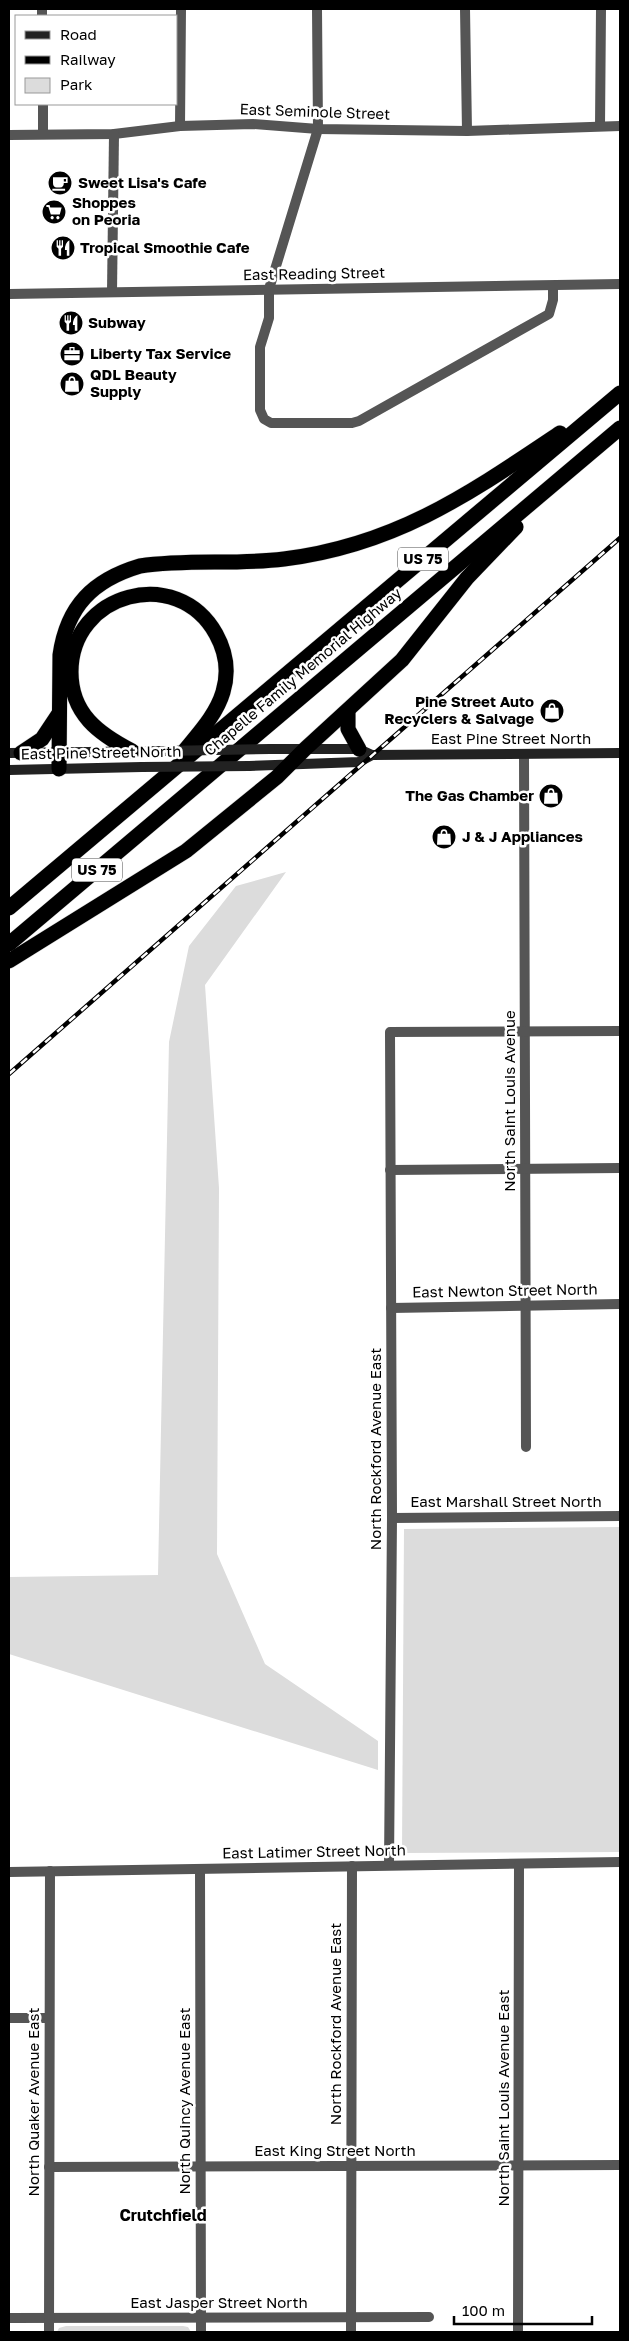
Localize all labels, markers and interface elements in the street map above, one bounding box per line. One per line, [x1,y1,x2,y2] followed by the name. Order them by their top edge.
[15,15,178,105] legend
[60,25,97,43] text: Road
[60,50,116,68] text: Railway
[60,75,93,93] text: Park
[240,99,391,123] street label: East Seminole Street
[47,170,73,196] cafe icon: Sweet Lisa's Cafe
[78,173,207,191] place label: Sweet Lisa's Cafe
[72,193,141,228] place label: Shoppes on Peoria
[41,199,67,225] supermarket icon: Shoppes on Peoria
[50,235,76,261] restaurant icon: Tropical Smoothie Cafe
[80,238,250,256] place label: Tropical Smoothie Cafe
[243,263,385,283] street label: East Reading Street
[58,310,84,336] restaurant icon: Subway
[88,313,146,331] place label: Subway
[59,341,85,367] office icon: Liberty Tax Service
[90,344,231,362] place label: Liberty Tax Service
[90,365,177,400] place label: QDL Beauty Supply
[59,371,85,397] shop icon: QDL Beauty Supply
[398,548,448,570] road number: US 75
[200,583,405,759] street label: Chapelle Family Memorial Highway
[384,692,534,727] place label: Pine Street Auto Recyclers & Salvage
[539,698,565,724] shop icon: Pine Street Auto Recyclers & Salvage
[431,729,591,747] street label: East Pine Street North
[21,742,181,762] street label: East Pine Street North
[538,783,564,809] shop icon: The Gas Chamber
[405,786,534,804] place label: The Gas Chamber
[431,824,457,850] shop icon: J & J Appliances
[462,827,583,845] place label: J & J Appliances
[72,858,122,882] road number: US 75
[500,1010,518,1192] street label: North Saint Louis Avenue
[412,1279,598,1301] street label: East Newton Street North
[366,1348,384,1550] street label: North Rockford Avenue East
[410,1492,602,1510] street label: East Marshall Street North
[222,1840,406,1862] street label: East Latimer Street North
[326,1923,344,2125] street label: North Rockford Avenue East
[494,1990,512,2206] street label: North Saint Louis Avenue East
[175,2007,193,2195] street label: North Quincy Avenue East
[24,2008,42,2196] street label: North Quaker Avenue East
[254,2141,416,2159] street label: East King Street North
[119,2205,207,2225] district label: Crutchfield
[130,2293,308,2311] street label: East Jasper Street North
[454,2294,592,2326] scale bar
[462,2301,505,2319] text: 100 m

